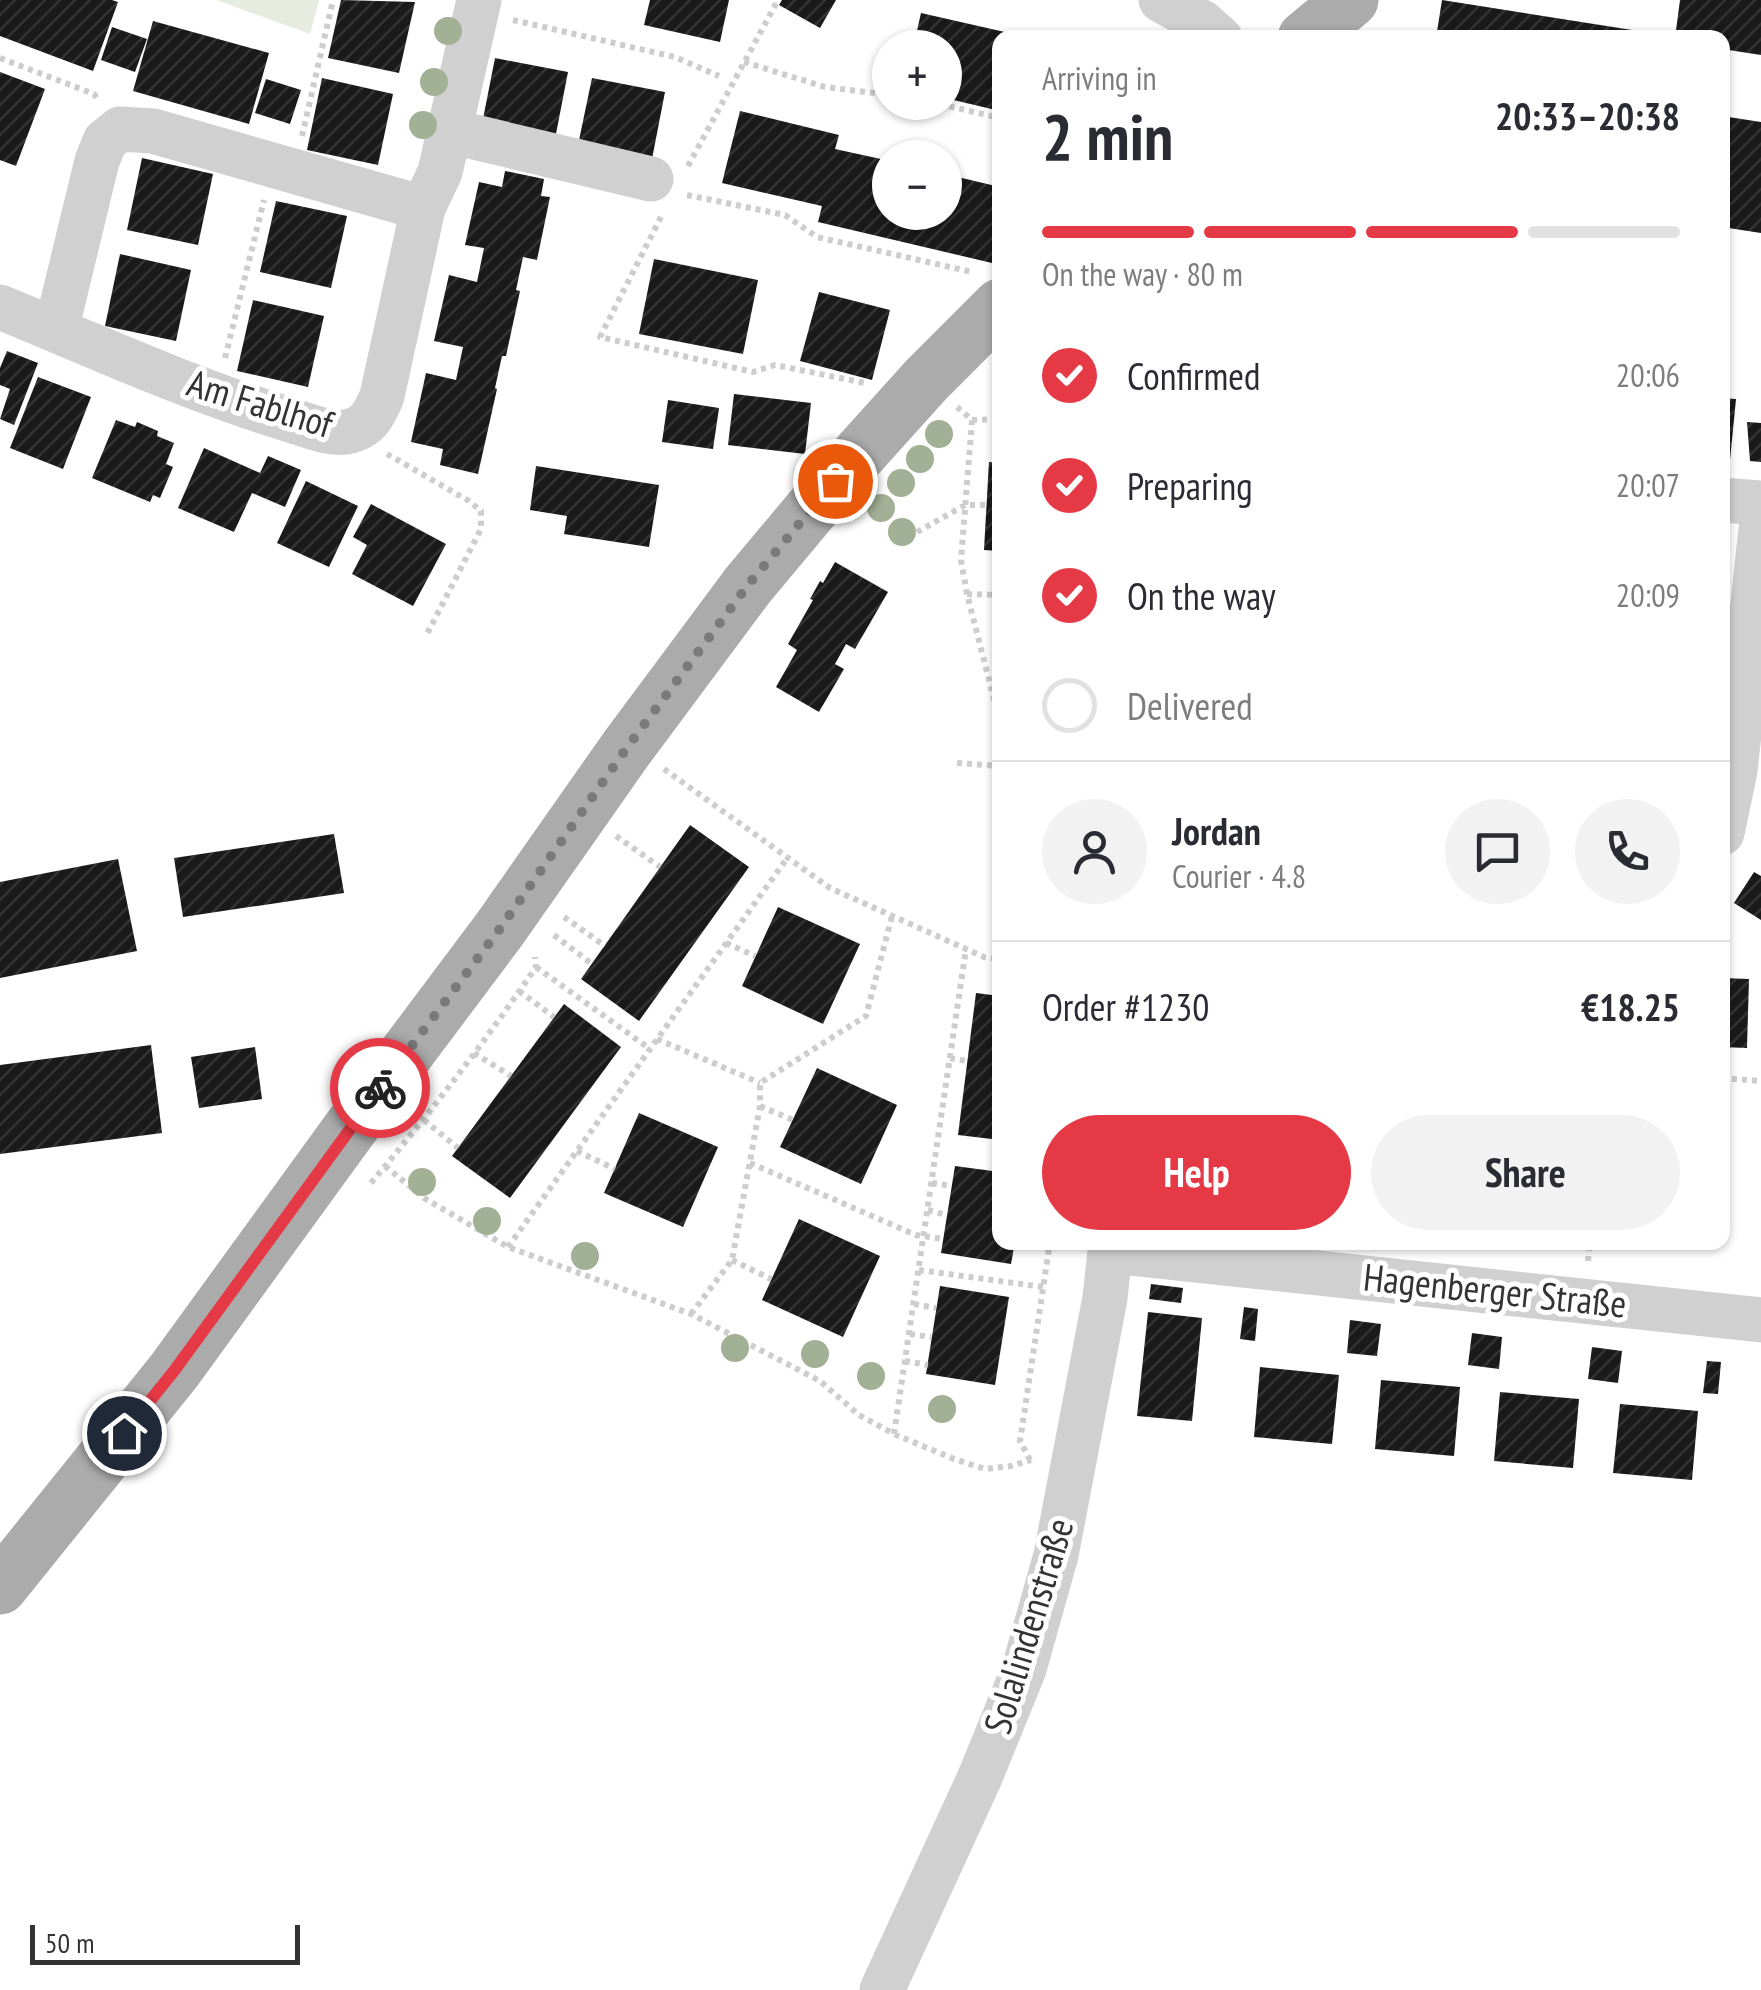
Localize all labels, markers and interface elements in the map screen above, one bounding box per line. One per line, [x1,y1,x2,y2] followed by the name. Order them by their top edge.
[872,30,962,230] map controls
[872,30,962,120] button: +
[1042,57,1157,99] text: Arriving in
[1495,91,1680,140] text: 20:33–20:38
[1042,94,1173,178] text: 2 min
[872,140,962,230] button: −
[1042,253,1243,295] text: On the way · 80 m
[1042,348,1097,403] icon: check
[1127,351,1260,400] text: Confirmed
[1616,354,1680,396] text: 20:06
[182,357,340,448] street label: Am Fablhof
[793,439,878,524] pin
[808,454,863,509] icon: bag
[1042,458,1097,513] icon: check
[1127,461,1253,510] text: Preparing
[1616,464,1680,506] text: 20:07
[1042,568,1097,623] icon: check
[1127,571,1275,620] text: On the way
[1616,574,1680,616] text: 20:09
[1127,681,1253,730] text: Delivered
[1042,799,1147,904] button: person
[1445,799,1550,904] button: chat
[1575,799,1680,904] button: phone
[1172,806,1261,855] text: Jordan
[1172,855,1306,897] text: Courier · 4.8
[1042,982,1209,1031] text: Order #1230
[1581,982,1680,1031] text: €18.25
[330,1038,430,1138] courier
[353,1061,408,1116] icon: bike
[1042,1115,1351,1230] button: Help
[1371,1115,1680,1230] button: Share
[1361,1251,1629,1328] street label: Hagenberger Straße
[82,1391,167,1476] pin
[97,1406,152,1461] icon: home
[972,1512,1084,1739] street label: Solalindenstraße
[30,1920,300,1964] scale bar
[45,1924,94,1961] text: 50 m

